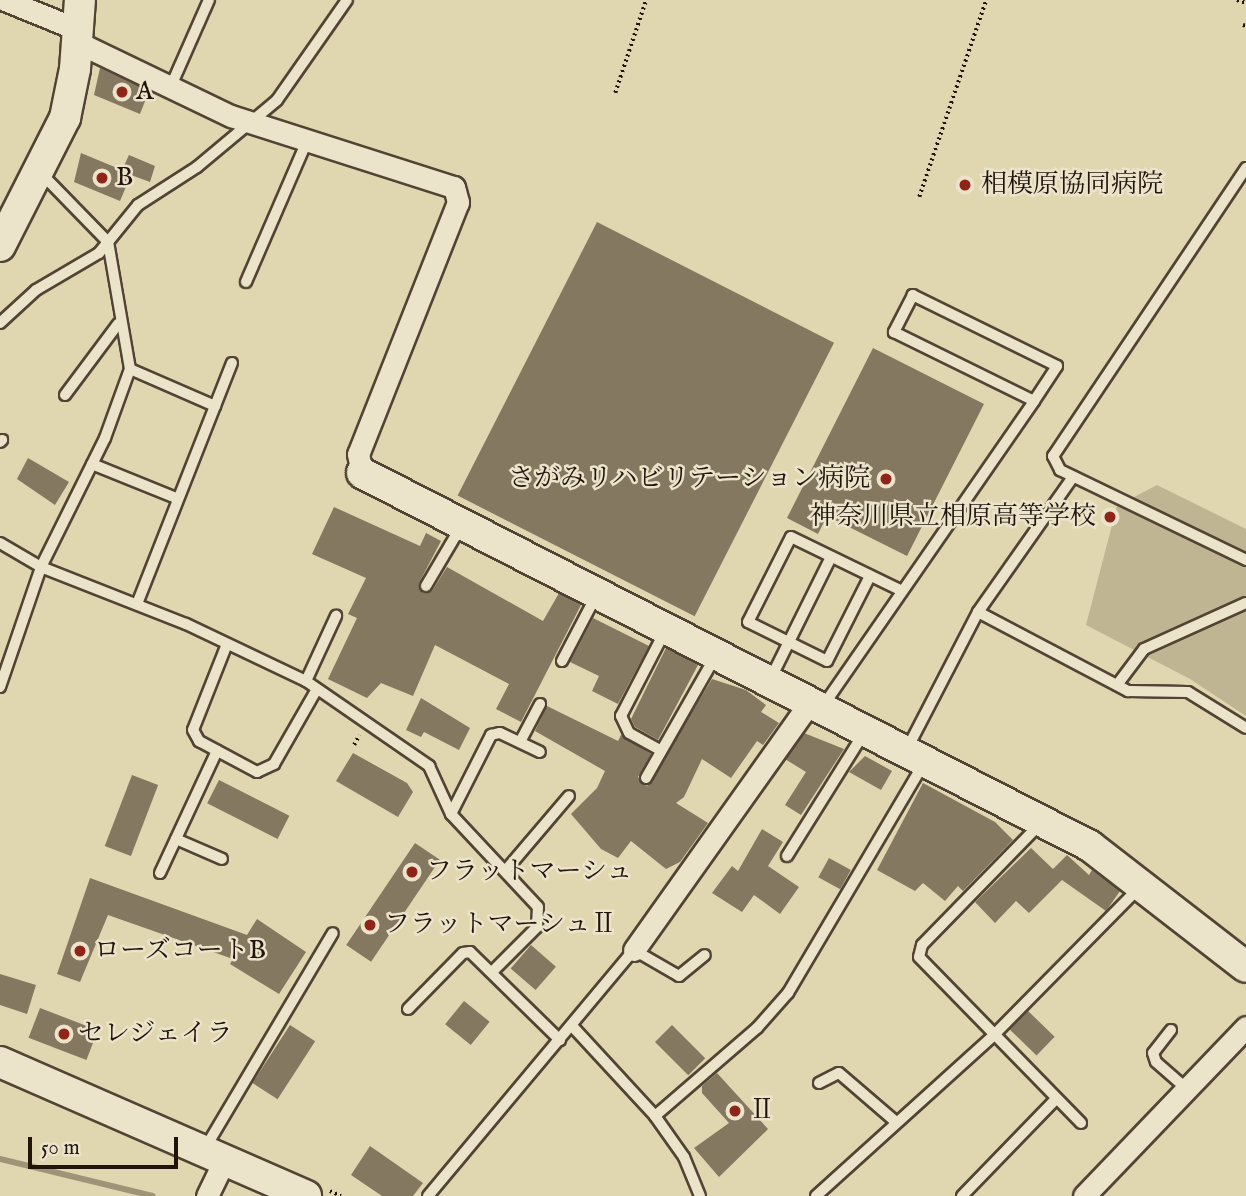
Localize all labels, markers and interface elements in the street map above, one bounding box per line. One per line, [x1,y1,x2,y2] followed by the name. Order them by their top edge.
[136,76,154,108] place label: A
[114,84,130,100] marker: A
[116,162,133,194] place label: B
[981,169,1163,201] place label: 相模原協同病院
[94,170,110,186] marker: B
[955,175,975,195] marker: 相模原協同病院
[506,463,870,495] place label: さがみリハビリテーション病院
[876,469,896,489] marker: さがみリハビリテーション病院
[810,501,1096,533] place label: 神奈川県立相原高等学校
[1102,509,1118,525] marker: 神奈川県立相原高等学校
[426,856,634,888] place label: フラットマーシュ
[404,864,420,880] marker: フラットマーシュ
[384,909,618,941] place label: フラットマーシュⅡ
[362,917,378,933] marker: フラットマーシュⅡ
[94,935,267,967] place label: ローズコートB
[72,943,88,959] marker: ローズコートB
[78,1018,234,1050] place label: セレジェイラ
[56,1026,72,1042] marker: セレジェイラ
[749,1095,775,1127] place label: Ⅱ
[727,1103,743,1119] marker: Ⅱ
[32,1122,182,1166] scale bar
[41,1135,80,1162] text: 50 m

